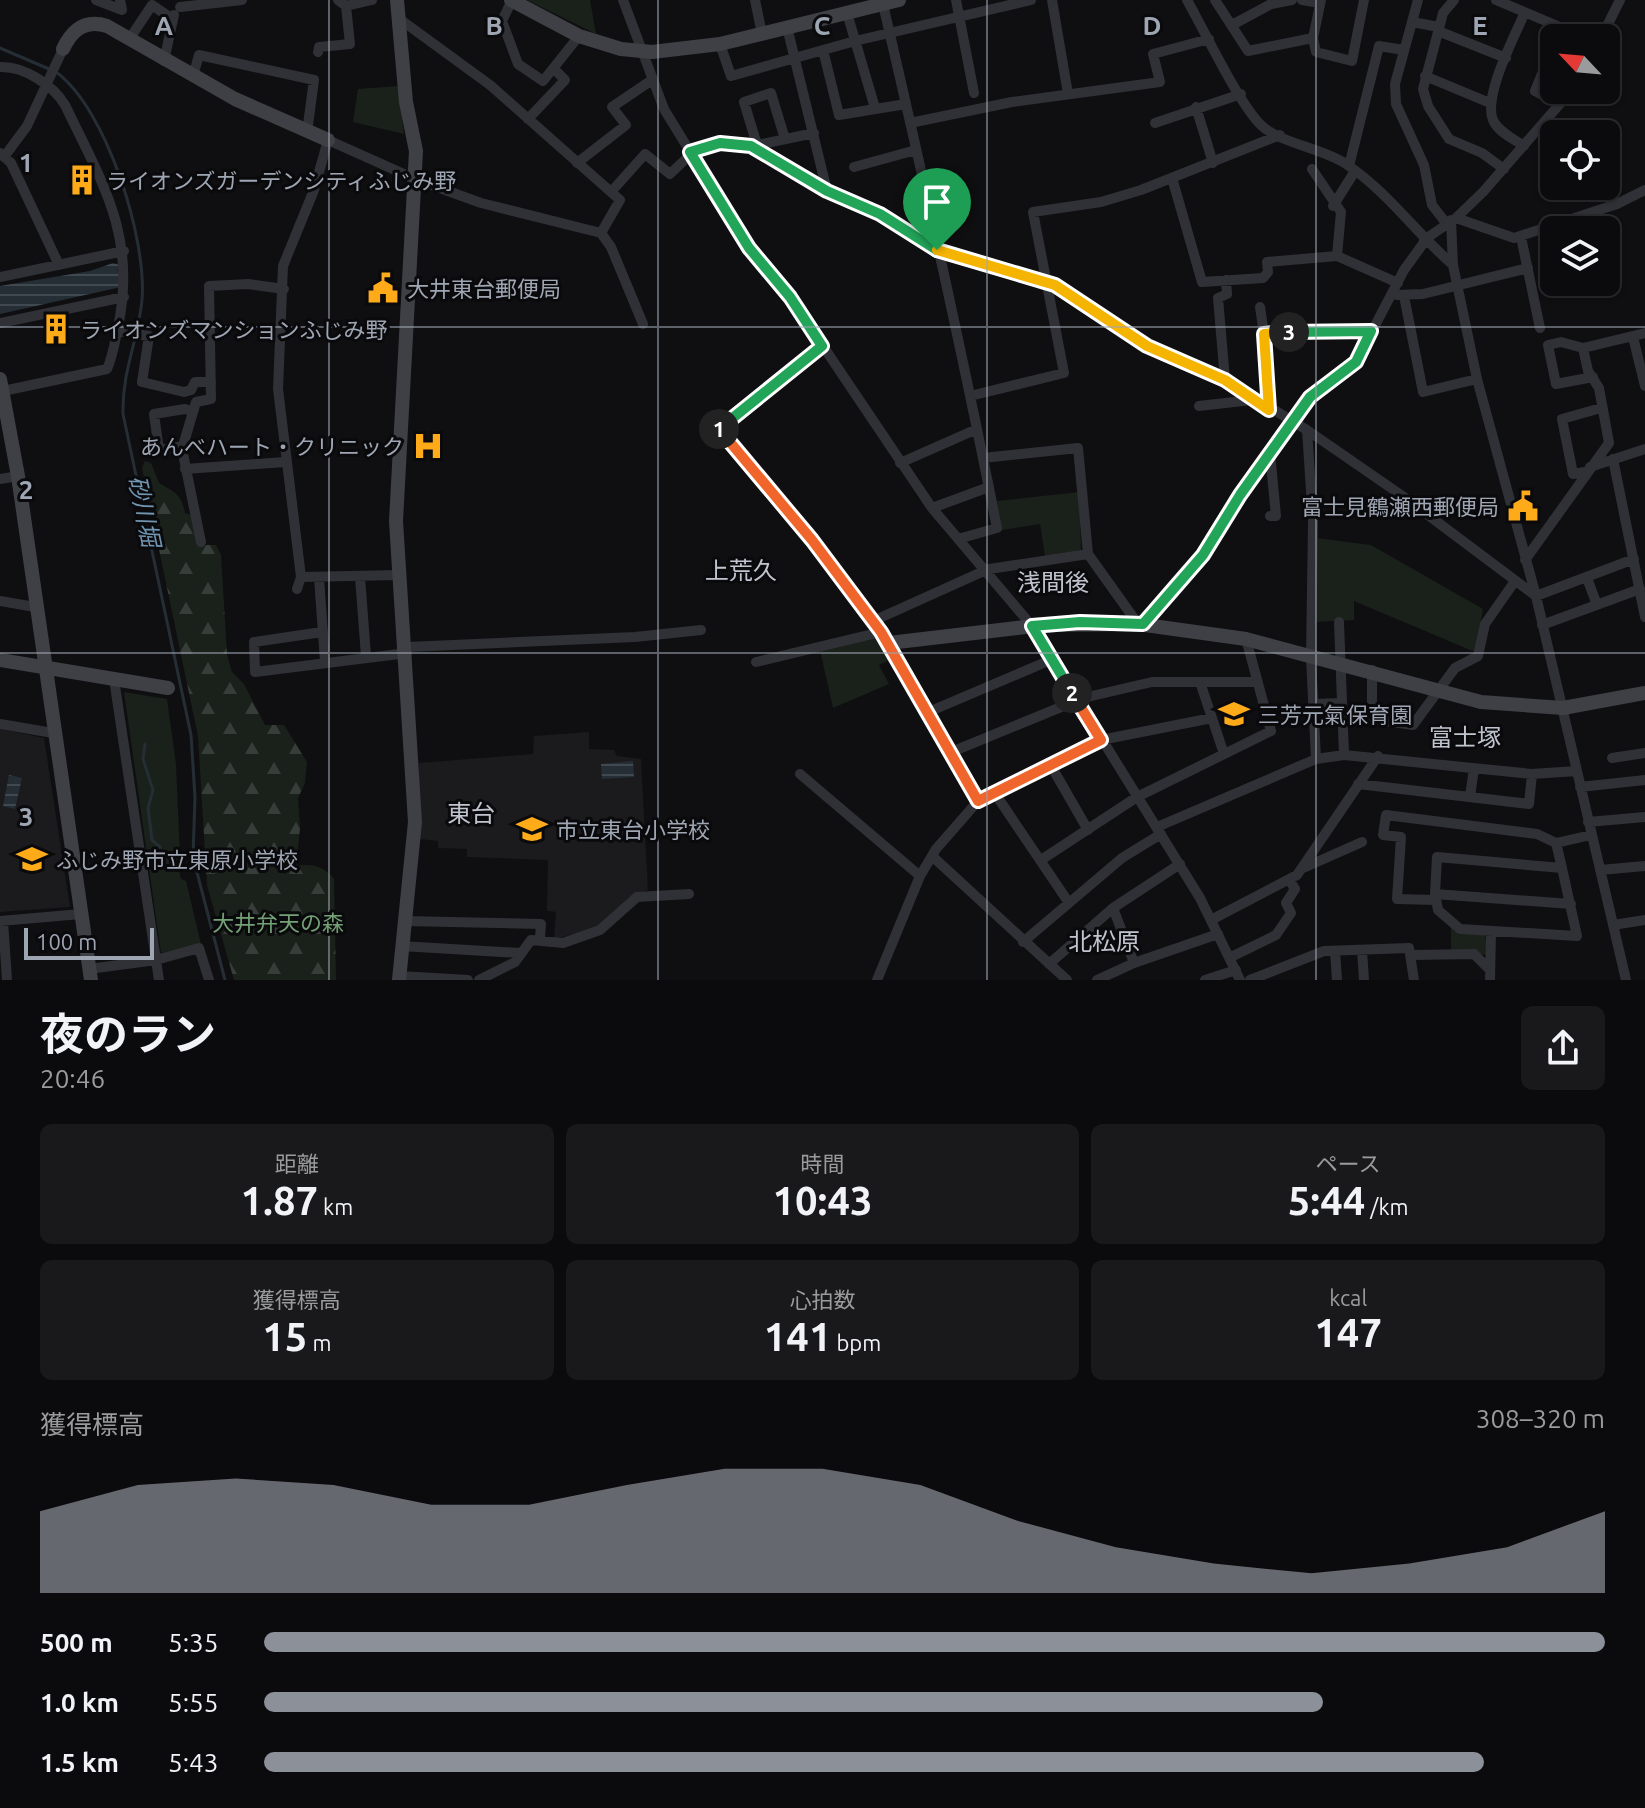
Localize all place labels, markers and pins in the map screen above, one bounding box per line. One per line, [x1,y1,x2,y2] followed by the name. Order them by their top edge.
[65,163,99,197] building icon: ライオンズガーデンシティふじみ野
[106,168,456,193] place label: ライオンズガーデンシティふじみ野
[903,168,971,250] pin
[366,271,400,305] public building icon: 大井東台郵便局
[407,276,561,301] place label: 大井東台郵便局
[39,312,73,346] building icon: ライオンズマンションふじみ野
[1269,312,1309,352] pin: 3
[80,317,388,342] place label: ライオンズマンションふじみ野
[699,409,739,449] pin: 1
[411,429,445,463] hospital icon: あんべハート・クリニック
[140,434,404,459] place label: あんべハート・クリニック
[1506,489,1540,523] public building icon: 富士見鶴瀬西郵便局
[1301,494,1499,519] place label: 富士見鶴瀬西郵便局
[1052,673,1092,713] pin: 2
[1217,697,1251,731] school or university icon: 三芳元氣保育園
[1258,702,1412,727] place label: 三芳元氣保育園
[515,812,549,846] school or university icon: 市立東台小学校
[556,817,710,842] place label: 市立東台小学校
[15,842,49,876] school or university icon: ふじみ野市立東原小学校
[56,847,298,872] place label: ふじみ野市立東原小学校

